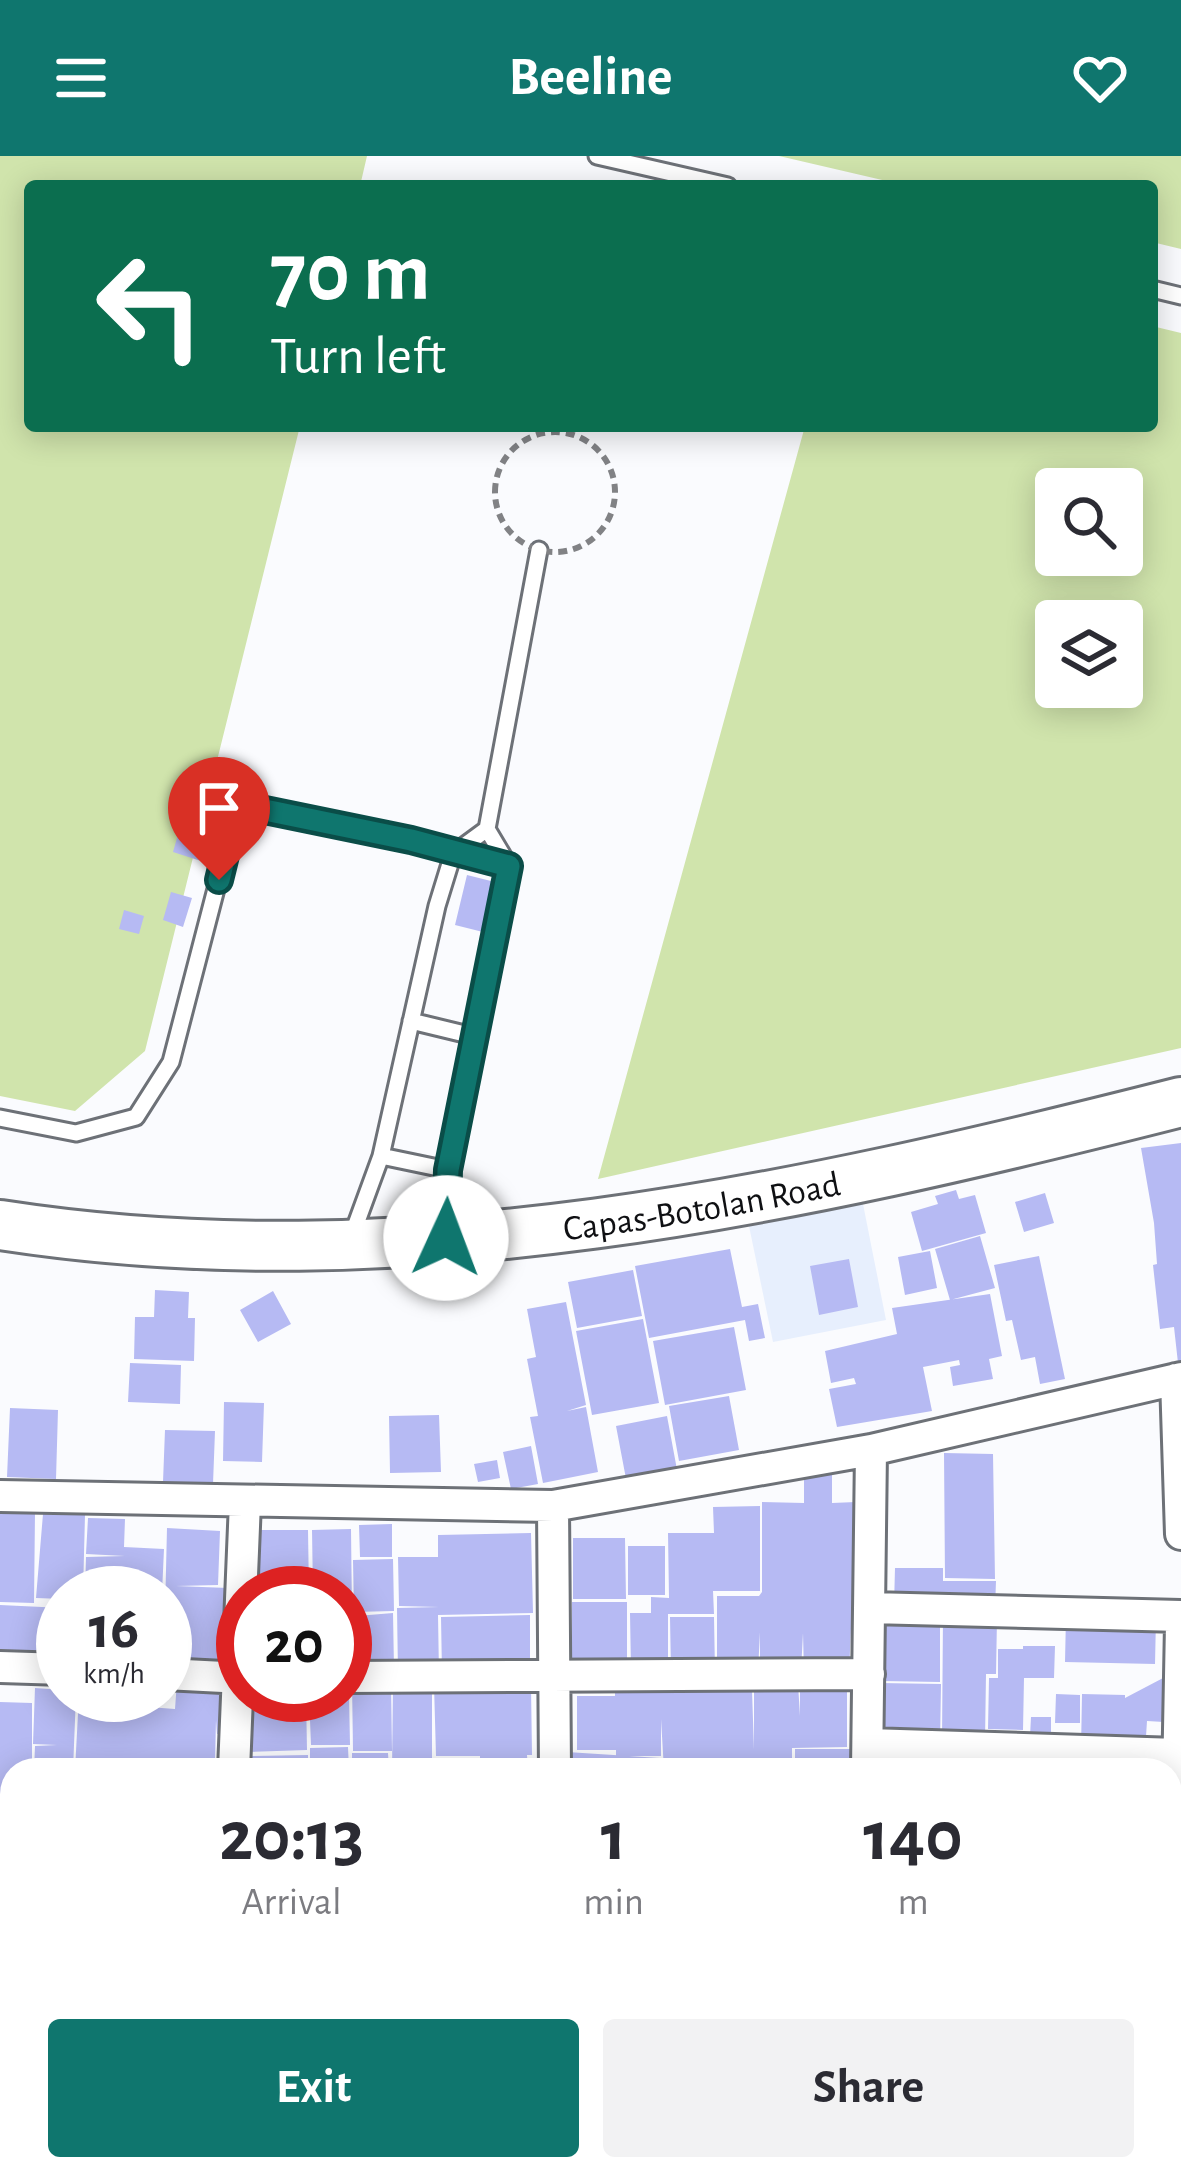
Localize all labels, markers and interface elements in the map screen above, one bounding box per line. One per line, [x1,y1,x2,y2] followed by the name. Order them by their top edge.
[48,45,114,111] icon: menu
[1067,45,1133,111] icon: heart
[508,51,673,105] text: Beeline
[72,228,228,384] icon: left
[270,232,431,316] text: 70 m
[270,330,446,384] text: Turn left
[1035,468,1143,708] map controls
[1035,468,1143,576] button: search
[1035,600,1143,708] button: layers
[168,757,270,880] pin
[186,775,252,841] icon: arrive
[561,1166,844,1248] street label: Capas-Botolan Road
[383,1175,509,1301] position arrow
[216,1566,372,1722] speed limit sign: 20
[89,1599,139,1659] text: 16
[83,1659,145,1689] text: km/h
[219,1801,364,1873] text: 20:13
[601,1801,627,1873] text: 1
[863,1801,963,1873] text: 140
[241,1883,342,1922] text: Arrival
[583,1883,644,1922] text: min
[897,1883,929,1922] text: m
[48,2019,579,2157] button: Exit
[603,2019,1134,2157] button: Share

